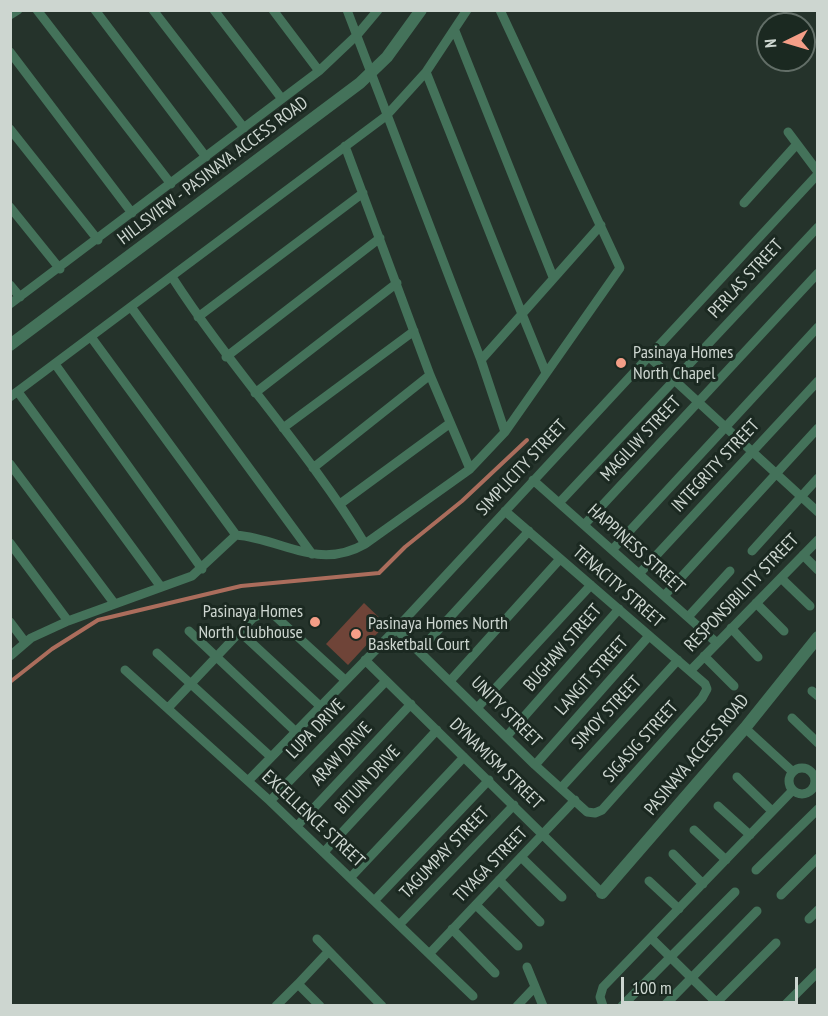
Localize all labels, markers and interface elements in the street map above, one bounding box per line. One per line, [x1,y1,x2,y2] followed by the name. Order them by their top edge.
[756,12,816,72] north arrow
[760,38,780,49] text: N
[114,92,312,250] street label: HILLSVIEW - PASINAYA ACCESS ROAD
[704,235,788,323] street label: PERLAS STREET
[633,342,733,385] place label: Pasinaya Homes North Chapel
[614,356,628,370] marker: Pasinaya Homes North Chapel
[596,392,686,486] street label: MAGILIW STREET
[668,415,764,517] street label: INTEGRITY STREET
[472,416,572,520] street label: SIMPLICITY STREET
[583,500,689,598] street label: HAPPINESS STREET
[680,530,804,656] street label: RESPONSIBILITY STREET
[568,542,668,632] street label: TENACITY STREET
[519,600,607,696] street label: BUGHAW STREET
[198,601,303,644] place label: Pasinaya Homes North Clubhouse
[368,613,508,656] place label: Pasinaya Homes North Basketball Court
[308,615,322,629] marker: Pasinaya Homes North Clubhouse
[349,627,363,641] marker: Pasinaya Homes North Basketball Court
[551,632,633,720] street label: LANGIT STREET
[466,672,546,752] street label: UNITY STREET
[568,672,646,754] street label: SIMOY STREET
[640,690,754,820] street label: PASINAYA ACCESS ROAD
[282,695,350,763] street label: LUPA DRIVE
[599,697,683,787] street label: SIGASIG STREET
[445,714,547,814] street label: DYNAMISM STREET
[307,718,377,790] street label: ARAW DRIVE
[331,741,405,819] street label: BITUIN DRIVE
[257,766,369,872] street label: EXCELLENCE STREET
[396,803,494,903] street label: TAGUMPAY STREET
[450,823,532,907] street label: TIYAGA STREET
[624,965,801,1003] scale bar
[632,976,672,999] text: 100 m

